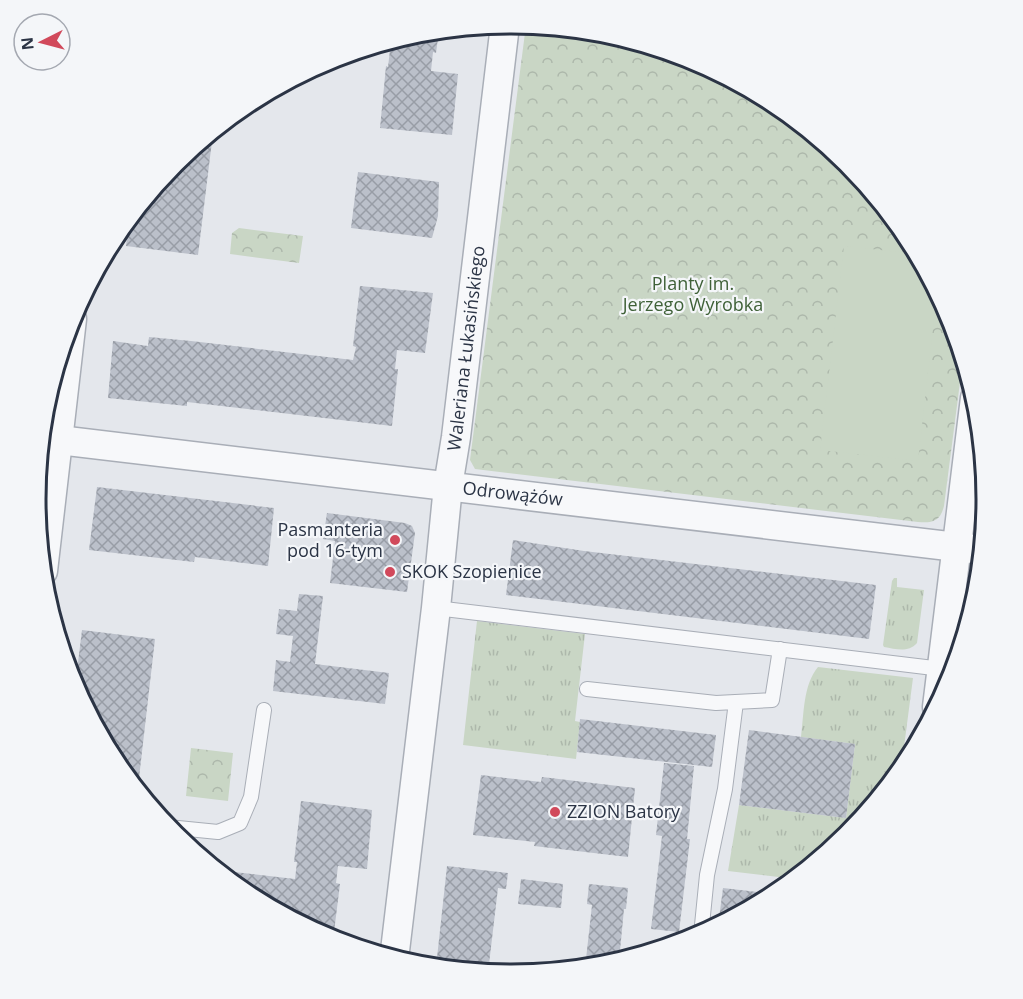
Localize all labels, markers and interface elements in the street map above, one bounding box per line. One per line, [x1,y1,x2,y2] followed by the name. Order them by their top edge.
[12,12,72,72] north arrow
[15,36,39,51] text: N
[441,244,490,453] street label: Waleriana Łukasińskiego
[621,271,763,316] park label: Planty im. Jerzego Wyrobka
[462,475,564,511] street label: Odrowążów
[277,517,383,562] place label: Pasmanteria pod 16-tym
[388,533,402,547] marker: Pasmanteria pod 16-tym
[402,559,542,583] place label: SKOK Szopienice
[383,565,397,579] marker: SKOK Szopienice
[567,799,681,823] place label: ZZION Batory
[548,805,562,819] marker: ZZION Batory

